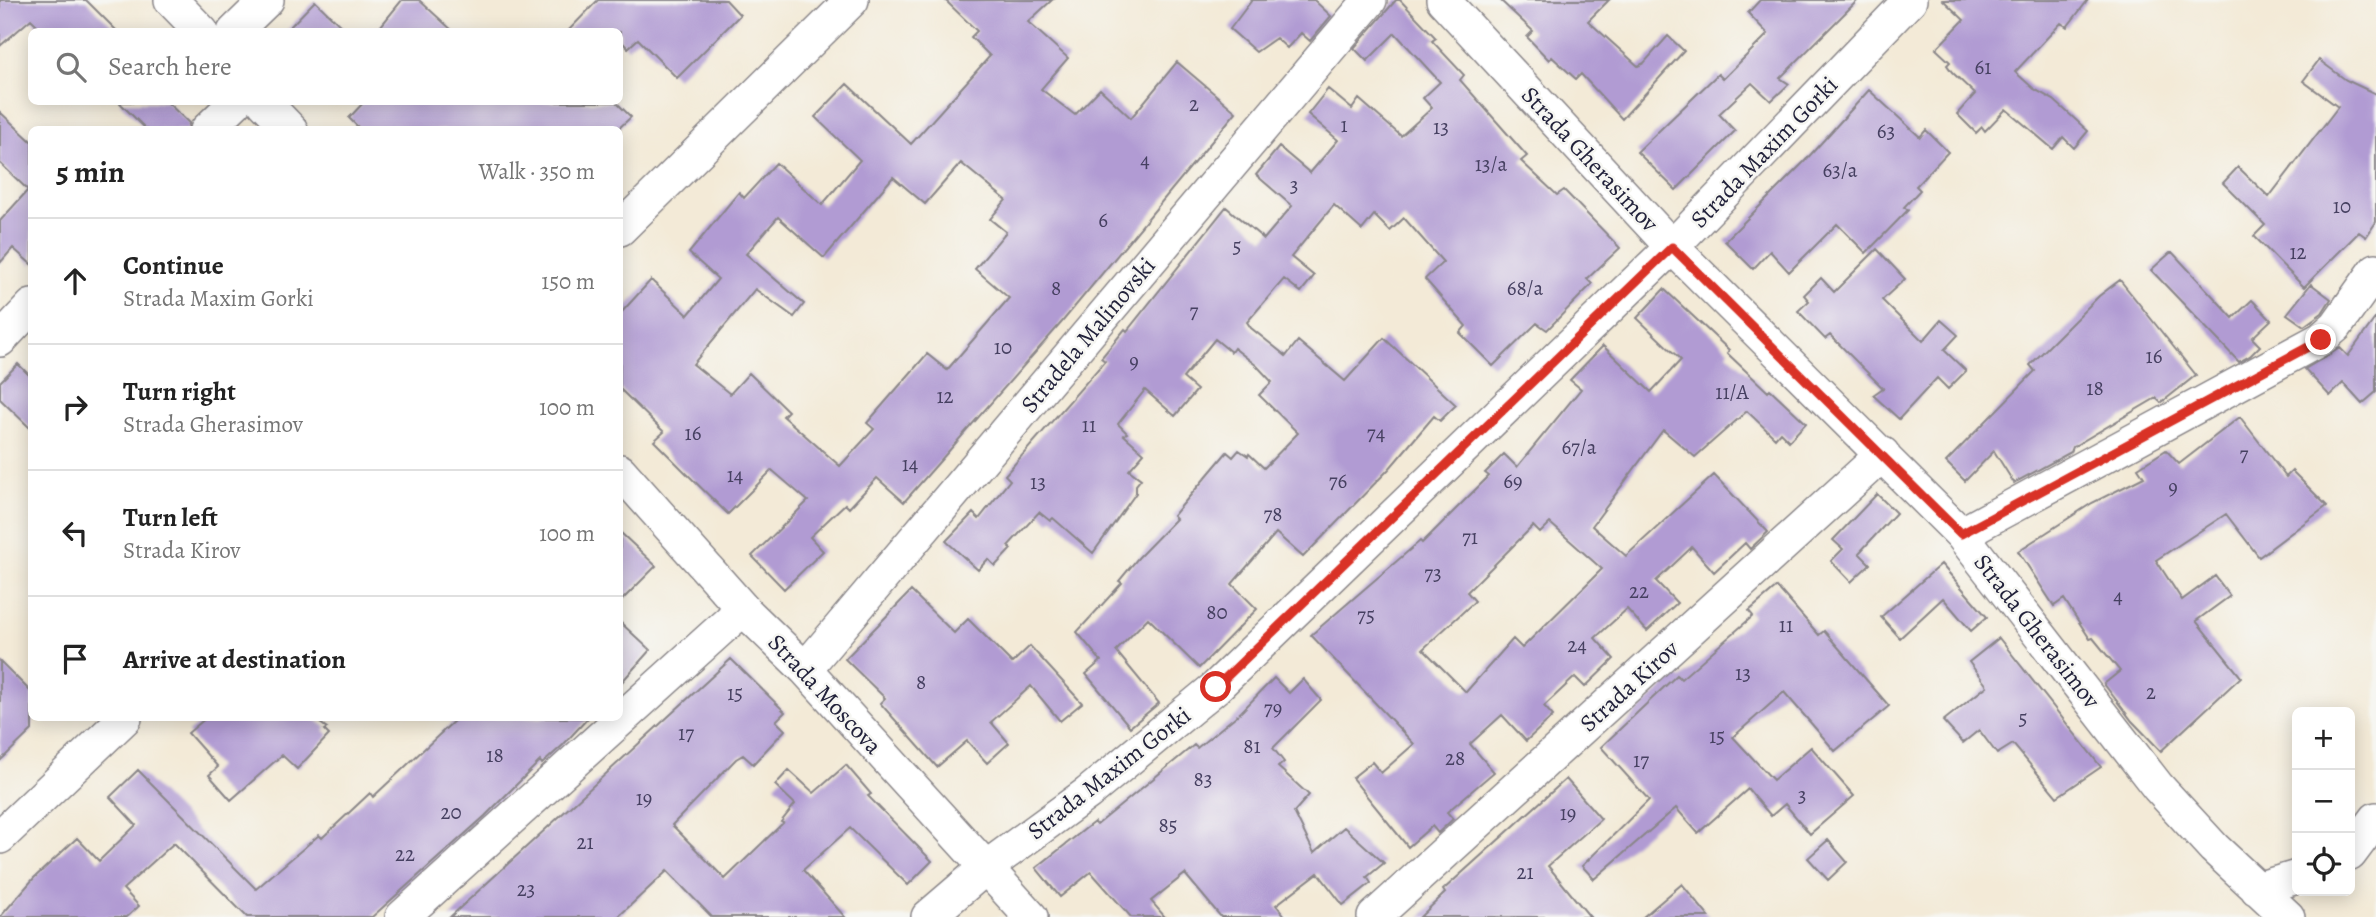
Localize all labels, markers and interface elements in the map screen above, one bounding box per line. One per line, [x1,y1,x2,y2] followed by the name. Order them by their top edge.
[28,28,623,105] search box
[52,48,90,86] icon: search
[108,49,232,84] text: Search here
[1975,53,1991,81] house number: 61
[1683,69,1845,235] street label: Strada Maxim Gorki
[1514,79,1666,239] street label: Strada Gherasimov
[1189,90,1199,118] house number: 2
[1340,111,1348,139] house number: 1
[1433,113,1449,141] house number: 13
[1877,117,1895,145] house number: 63
[1140,146,1150,174] house number: 4
[1475,150,1508,178] house number: 13/a
[56,152,125,192] text: 5 min
[479,156,595,187] text: Walk · 350 m
[1822,156,1858,184] house number: 63/a
[1290,171,1298,199] house number: 3
[2333,192,2351,220] house number: 10
[1098,206,1108,234] house number: 6
[1232,232,1242,260] house number: 5
[2289,238,2307,266] house number: 12
[123,248,224,283] text: Continue
[1013,250,1163,420] street label: Stradela Malinovski
[56,262,94,300] icon: ahead
[541,266,595,297] text: 150 m
[1051,274,1061,302] house number: 8
[1507,274,1543,302] house number: 68/a
[123,283,314,314] text: Strada Maxim Gorki
[1190,297,1199,325] house number: 7
[2305,324,2336,355] route end
[994,333,1012,361] house number: 10
[2146,342,2163,370] house number: 16
[1129,347,1139,375] house number: 9
[123,374,236,409] text: Turn right
[2086,374,2104,402] house number: 18
[1715,378,1749,406] house number: 11/A
[936,382,954,410] house number: 12
[56,388,94,426] icon: right
[539,392,595,423] text: 100 m
[123,409,303,440] text: Strada Gherasimov
[1082,411,1096,439] house number: 11
[685,419,702,447] house number: 16
[1367,419,1385,447] house number: 74
[1561,433,1597,461] house number: 67/a
[2240,440,2249,468] house number: 7
[902,450,918,478] house number: 14
[727,461,743,489] house number: 14
[1329,467,1348,495] house number: 76
[1503,467,1523,495] house number: 69
[1030,468,1046,496] house number: 13
[2168,473,2178,501] house number: 9
[123,500,218,535] text: Turn left
[1263,500,1283,528] house number: 78
[56,514,94,552] icon: left
[539,518,595,549] text: 100 m
[1462,523,1478,551] house number: 71
[123,535,241,566] text: Strada Kirov
[1967,547,2108,715] street label: Strada Gherasimov
[1424,559,1442,587] house number: 73
[1629,577,1649,605] house number: 22
[2113,582,2123,610] house number: 4
[1206,598,1228,626] house number: 80
[1357,601,1375,629] house number: 75
[1779,611,1793,639] house number: 11
[761,627,890,762] street label: Strada Moscova
[1567,631,1587,659] house number: 24
[1573,633,1686,739] street label: Strada Kirov
[56,640,94,678] icon: arrive
[123,642,346,677] text: Arrive at destination
[1735,659,1751,687] house number: 13
[916,668,926,696] house number: 8
[1200,671,1231,702] route start
[2146,678,2156,706] house number: 2
[727,679,743,707] house number: 15
[1264,694,1282,722] house number: 79
[1021,699,1197,847] street label: Strada Maxim Gorki
[2018,704,2028,732] house number: 5
[2292,707,2355,896] map controls
[2292,707,2355,770] button: +
[678,719,694,747] house number: 17
[1709,722,1725,750] house number: 15
[1243,732,1261,760] house number: 81
[486,741,504,769] house number: 18
[1445,744,1465,772] house number: 28
[1633,746,1649,774] house number: 17
[1194,765,1212,793] house number: 83
[2292,770,2355,833] button: −
[1798,781,1806,809] house number: 3
[636,784,652,812] house number: 19
[440,798,462,826] house number: 20
[1560,799,1576,827] house number: 19
[1158,811,1178,839] house number: 85
[576,828,594,856] house number: 21
[2292,833,2355,896] button: locate
[395,840,415,868] house number: 22
[1516,858,1534,886] house number: 21
[517,875,535,903] house number: 23

